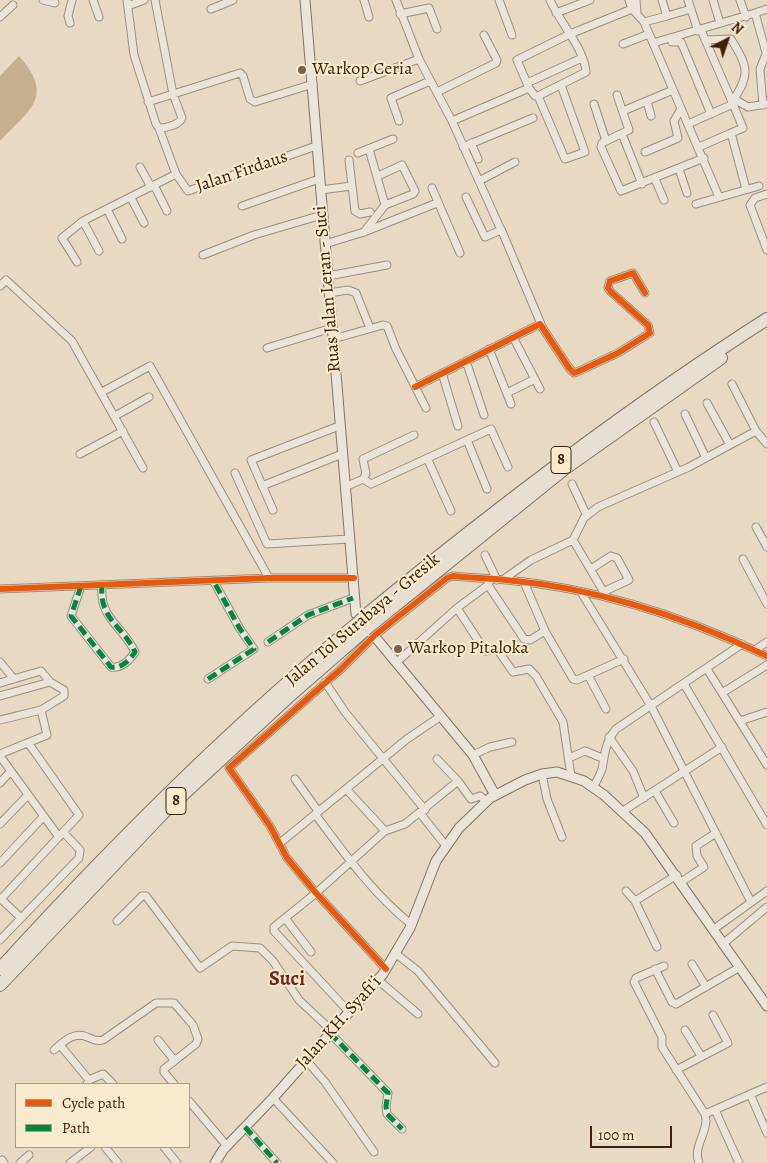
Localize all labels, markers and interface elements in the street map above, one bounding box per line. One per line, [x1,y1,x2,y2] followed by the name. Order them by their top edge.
[702,15,752,65] north arrow
[727,18,747,39] text: N
[312,59,413,81] place label: Warkop Ceria
[296,64,308,76] marker: Warkop Ceria
[193,146,291,198] street label: Jalan Firdaus
[310,205,346,373] street label: Ruas Jalan Leran - Suci
[551,446,571,474] road number: 8
[281,549,445,691] street label: Jalan Tol Surabaya - Gresik
[408,638,529,660] place label: Warkop Pitaloka
[392,643,404,655] marker: Warkop Pitaloka
[166,788,186,814] road number: 8
[269,968,305,992] district label: Suci
[292,972,386,1074] street label: Jalan KH. Syafi'i
[15,1083,190,1148] legend
[62,1093,125,1113] text: Cycle path
[592,1116,674,1148] scale bar
[62,1118,90,1138] text: Path
[598,1125,635,1145] text: 100 m

